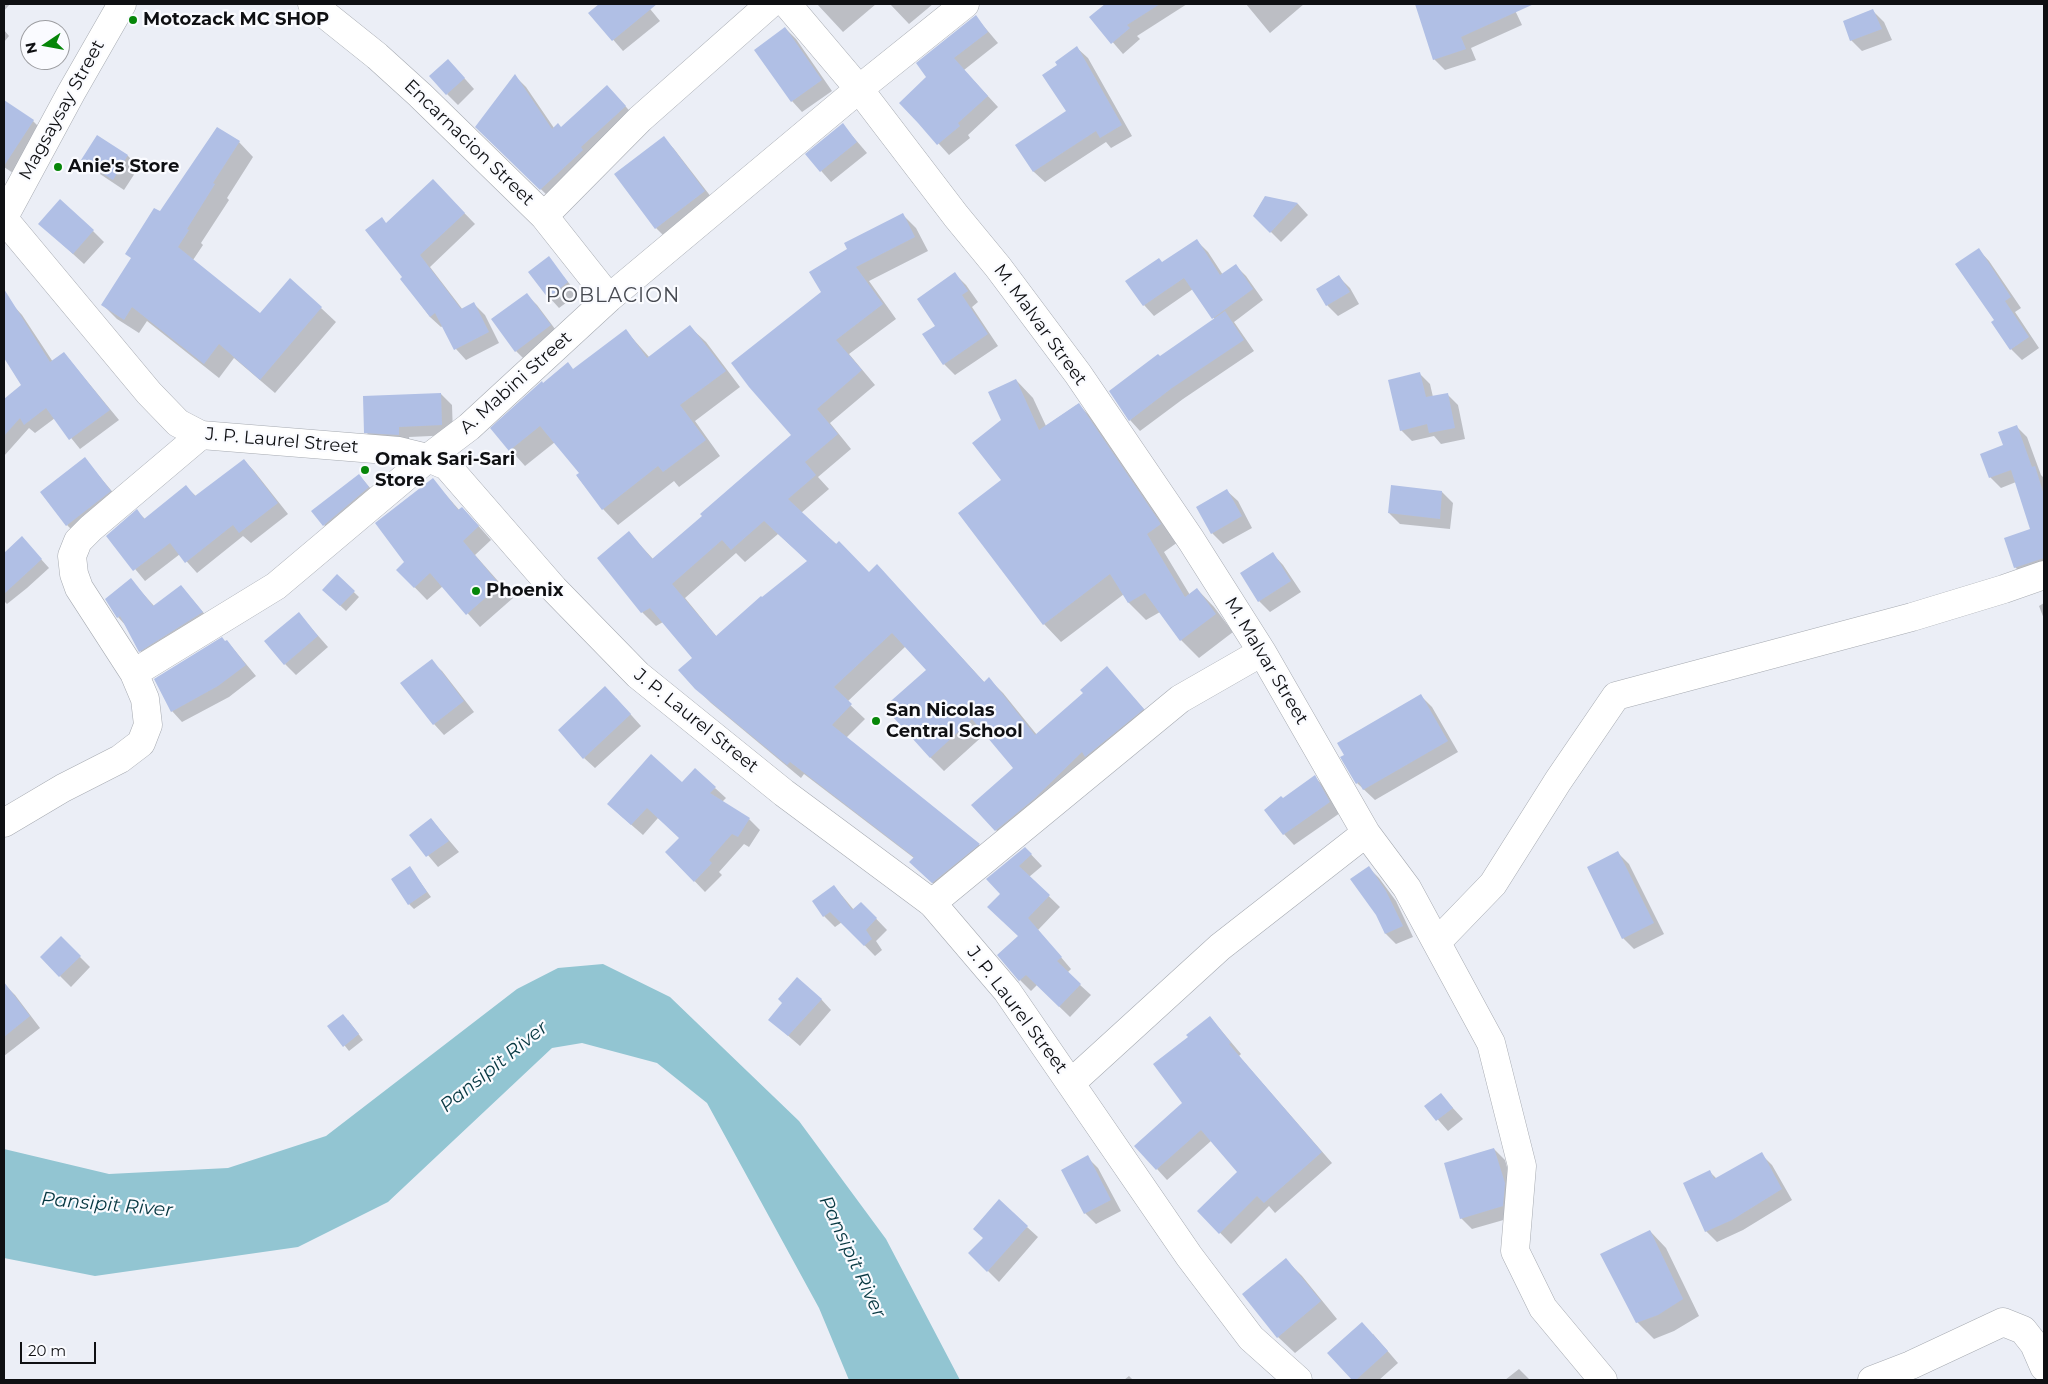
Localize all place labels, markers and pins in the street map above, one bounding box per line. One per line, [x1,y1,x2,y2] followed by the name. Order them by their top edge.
[143,9,329,31] place label: Motozack MC SHOP
[127,14,139,26] marker: Motozack MC SHOP
[68,156,179,178] place label: Anie's Store
[52,161,64,173] marker: Anie's Store
[375,449,515,492] place label: Omak Sari-Sari Store
[359,464,371,476] marker: Omak Sari-Sari Store
[486,580,563,602] place label: Phoenix
[470,585,482,597] marker: Phoenix
[886,700,1023,742] place label: San Nicolas Central School
[870,715,882,727] marker: San Nicolas Central School

